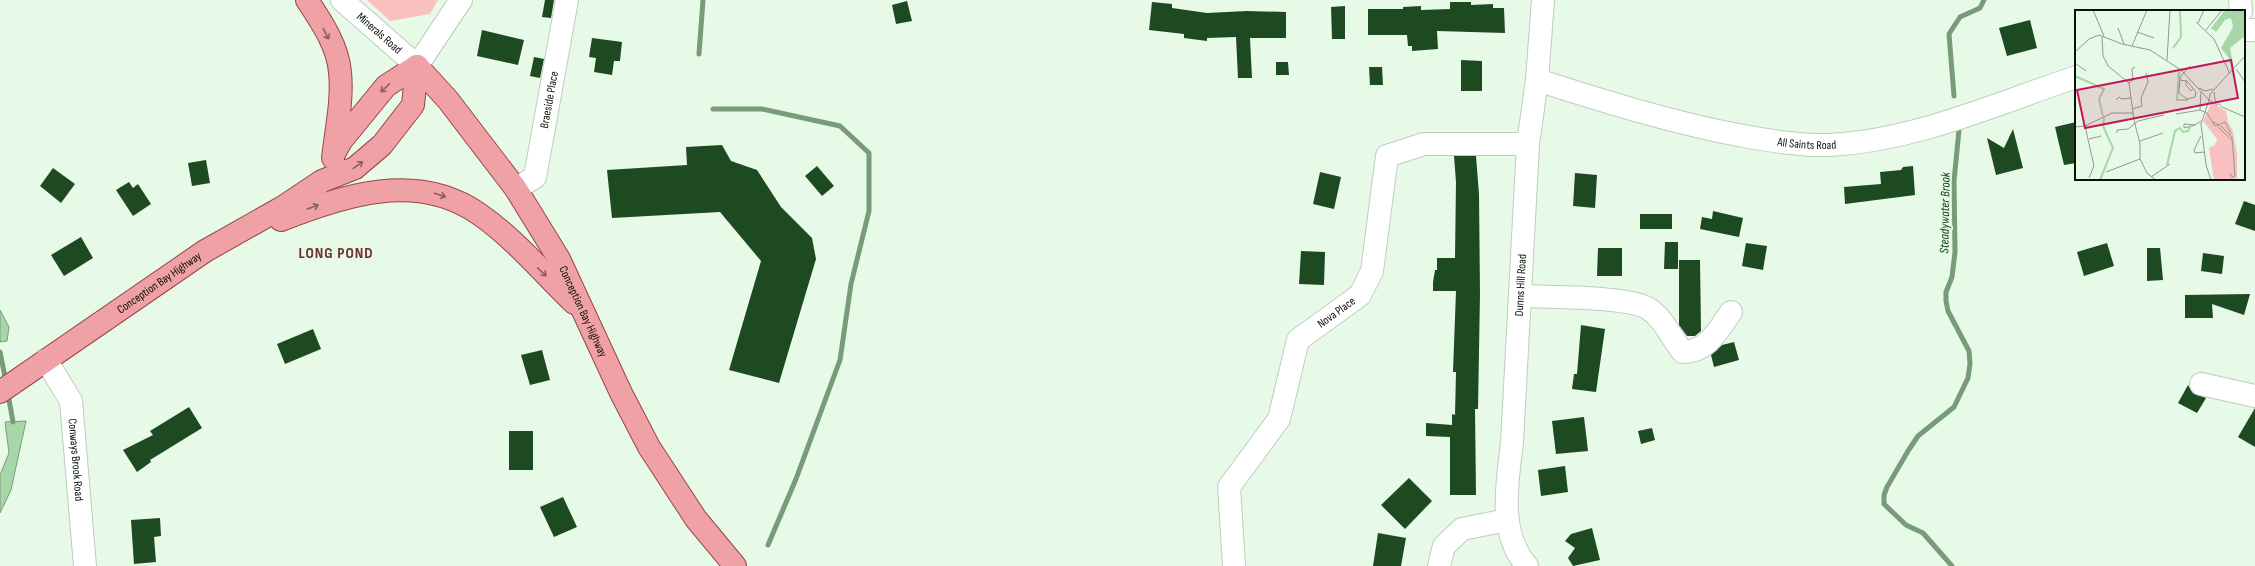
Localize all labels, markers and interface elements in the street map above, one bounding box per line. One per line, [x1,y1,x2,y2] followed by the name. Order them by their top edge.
[353,9,405,57] street label: Minerals Road
[2075,10,2245,180] inset map
[323,27,331,39] one-way arrow
[537,70,562,130] street label: Braeside Place
[380,83,390,93] one-way arrow
[1775,134,1837,153] street label: All Saints Road
[352,161,363,169] one-way arrow
[1936,171,1954,254] water label: Steadywater Brook
[433,192,445,200] one-way arrow
[306,203,318,211] one-way arrow
[298,244,374,263] district label: LONG POND
[114,249,205,317] street label: Conception Bay Highway
[1512,254,1530,317] street label: Dunns Hill Road
[555,264,611,360] street label: Conception Bay Highway
[537,268,547,277] one-way arrow
[1314,294,1359,332] street label: Nova Place
[65,418,86,502] street label: Conways Brook Road

